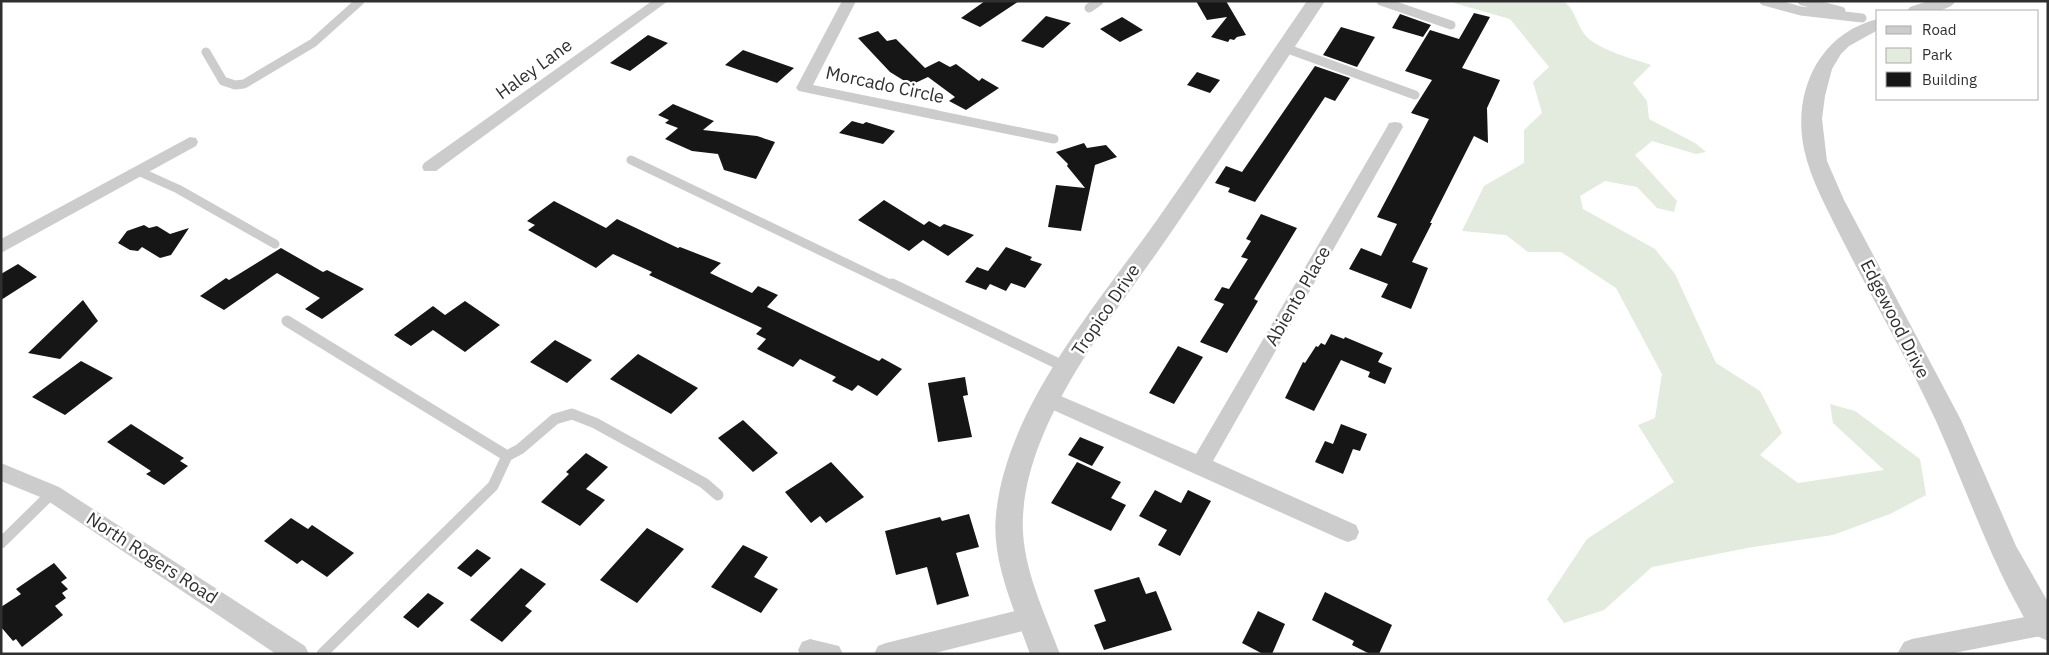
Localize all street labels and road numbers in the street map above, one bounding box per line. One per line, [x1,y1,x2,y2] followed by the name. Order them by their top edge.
[491,33,577,104] street label: Haley Lane
[824,61,947,108] street label: Morcado Circle
[1260,242,1335,350] street label: Abiento Place
[1856,255,1935,382] street label: Edgewood Drive
[1066,259,1145,360] street label: Tropico Drive
[82,507,222,609] street label: North Rogers Road

